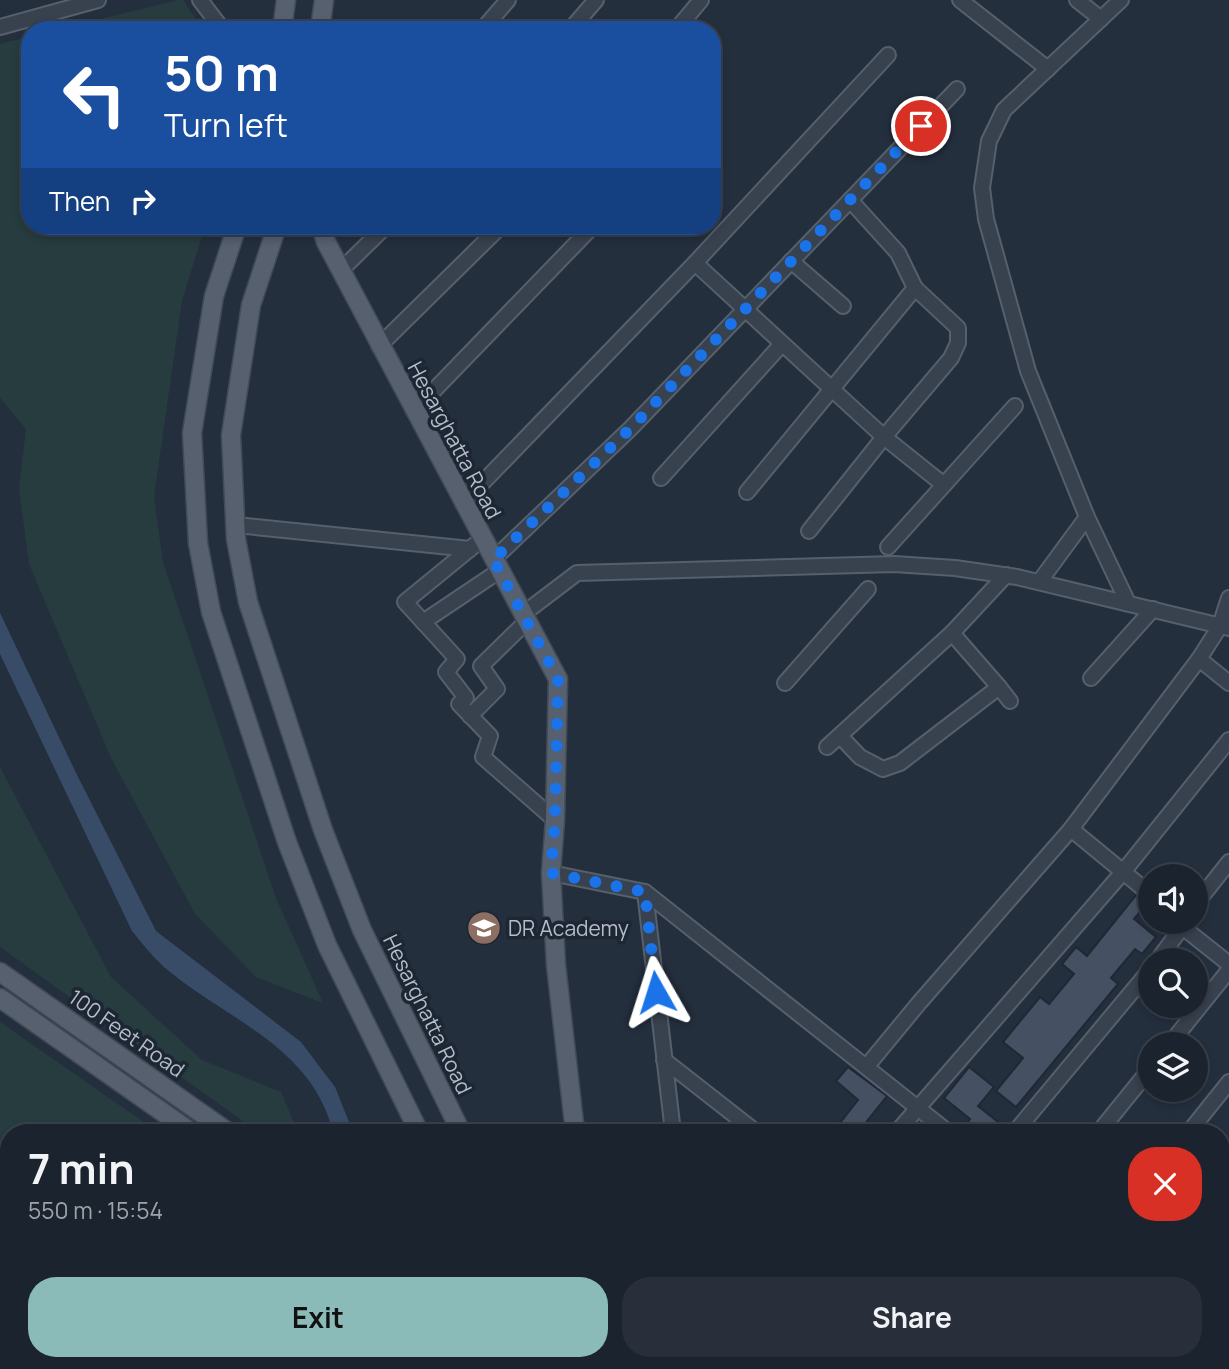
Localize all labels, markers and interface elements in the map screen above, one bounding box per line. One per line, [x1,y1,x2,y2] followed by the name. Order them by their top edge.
[164,39,279,106] text: 50 m
[49,49,140,140] icon: left
[891,96,951,156] pin
[164,103,288,147] text: Turn left
[902,107,940,145] icon: arrive
[124,182,162,220] icon: right
[49,183,110,219] text: Then
[402,356,508,524] street label: Hesarghatta Road
[1138,864,1208,1102] map controls
[1138,864,1208,934] button: sound
[465,909,503,947] school or university icon: DR Academy
[508,914,629,942] place label: DR Academy
[377,930,479,1098] street label: Hesarghatta Road
[1138,948,1208,1018] button: search
[619,955,693,1029] position arrow
[64,983,190,1083] street label: 100 Feet Road
[1138,1032,1208,1102] button: layers
[28,1139,135,1197] text: 7 min
[1128,1147,1202,1221] button: close
[28,1194,163,1226] text: 550 m · 15:54
[28,1277,608,1357] button: Exit
[622,1277,1202,1357] button: Share

